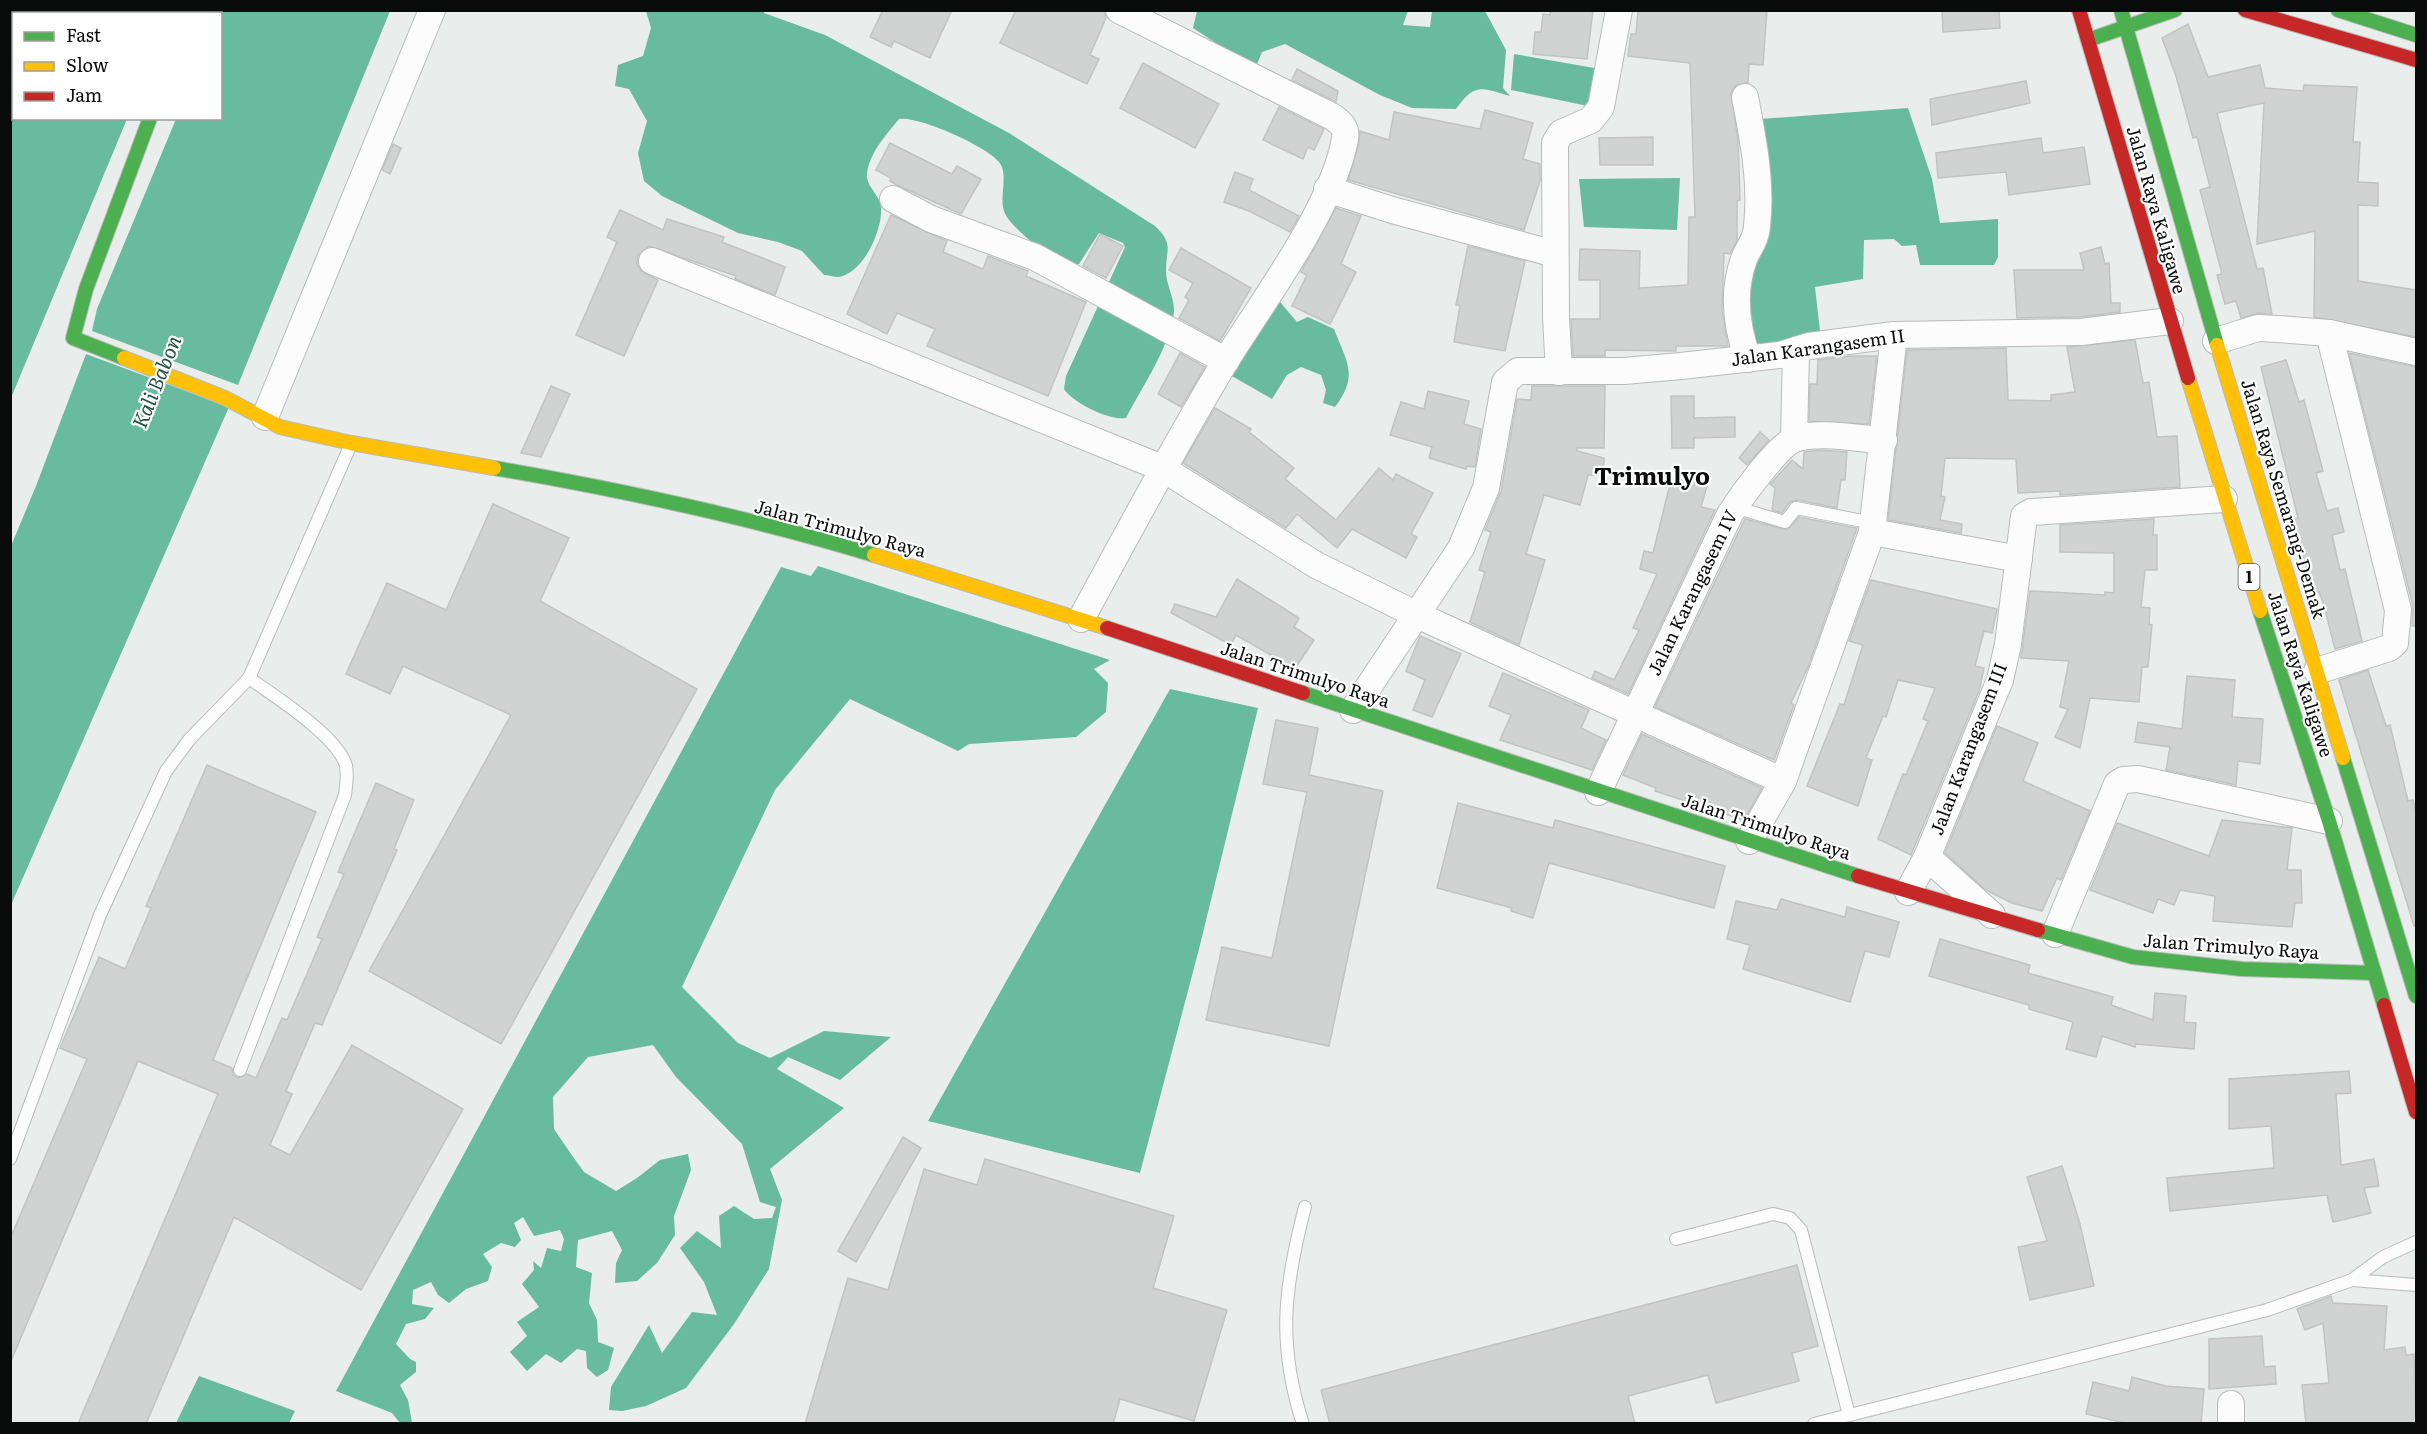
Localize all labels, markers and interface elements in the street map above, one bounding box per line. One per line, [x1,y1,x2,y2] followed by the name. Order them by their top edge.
[12,12,222,120] legend
[66,21,102,48] text: Fast
[66,51,109,78] text: Slow
[66,81,102,108] text: Jam
[2121,122,2194,297] street label: Jalan Raya Kaligawe
[1729,321,1906,372] street label: Jalan Karangasem II
[123,330,187,432] water label: Kali Babon
[2235,375,2334,623] street label: Jalan Raya Semarang-Demak
[1594,457,1710,492] district label: Trimulyo
[752,492,929,564] street label: Jalan Trimulyo Raya
[1640,505,1744,680] street label: Jalan Karangasem IV
[2238,564,2260,590] road number: 1
[2262,587,2341,760] street label: Jalan Raya Kaligawe
[1217,633,1394,714] street label: Jalan Trimulyo Raya
[1922,658,2013,839] street label: Jalan Karangasem III
[1678,785,1855,866] street label: Jalan Trimulyo Raya
[2142,926,2320,965] street label: Jalan Trimulyo Raya

